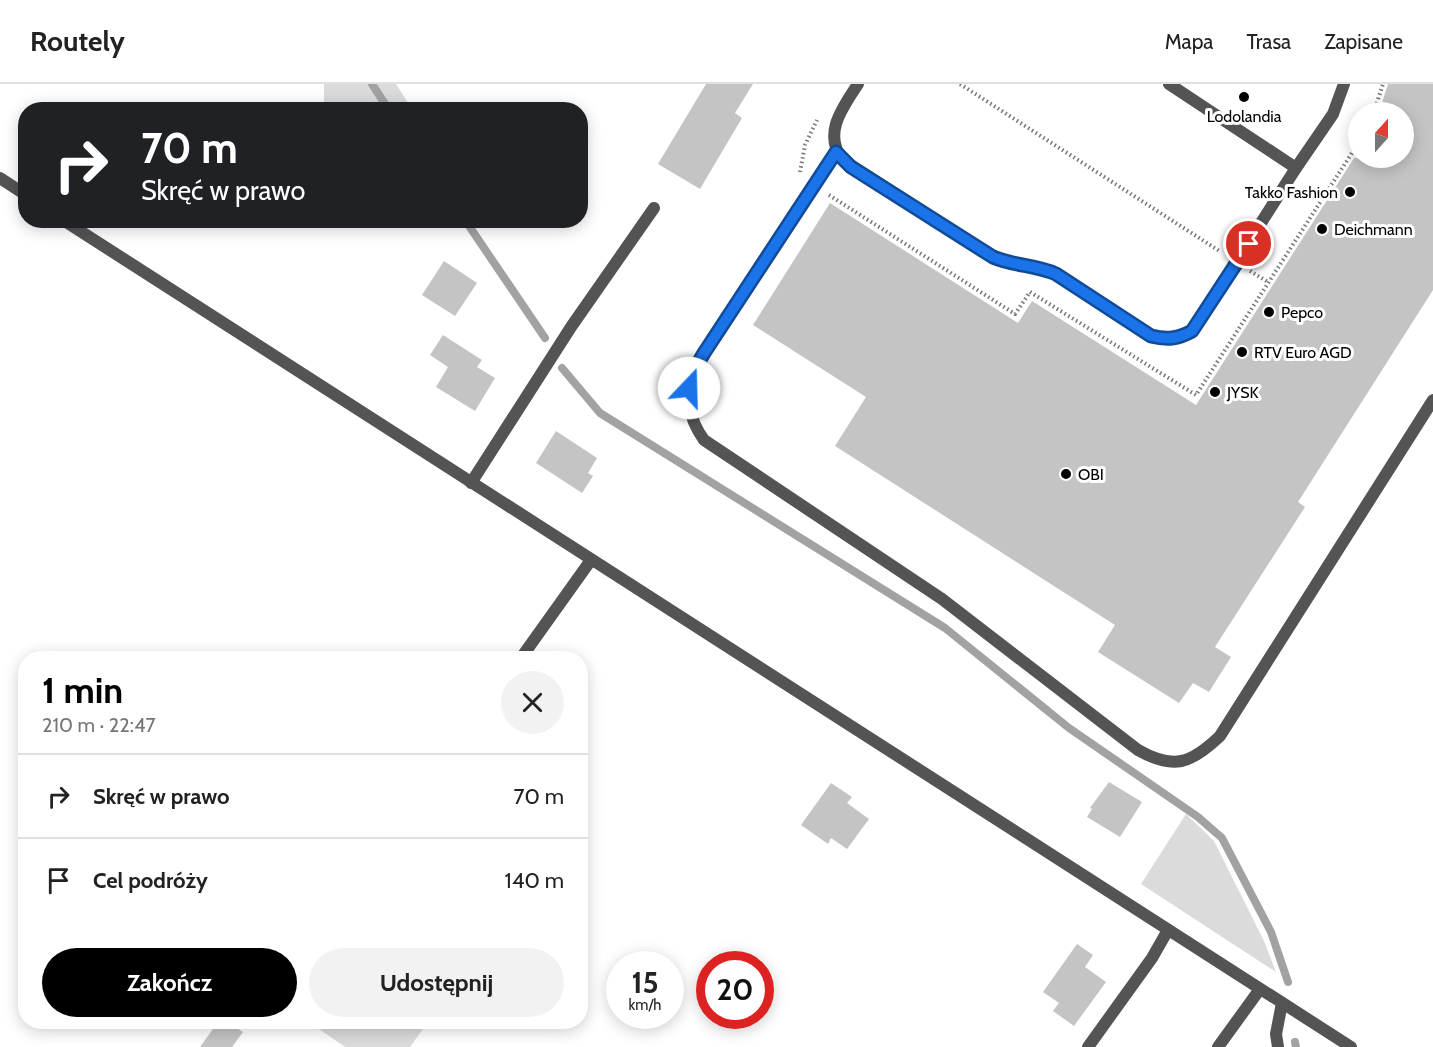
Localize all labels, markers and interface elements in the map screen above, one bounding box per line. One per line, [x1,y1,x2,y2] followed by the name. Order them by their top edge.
[30,24,125,58] text: Routely
[1165,29,1213,54] text: Mapa
[1246,29,1291,54] text: Trasa
[1324,29,1403,54] text: Zapisane
[1237,90,1251,104] marker: Lodolandia
[1348,102,1414,168] north arrow
[1348,102,1414,168] map controls
[1207,107,1282,126] place label: Lodolandia
[141,122,238,174] text: 70 m
[42,126,120,204] icon: right
[141,174,305,207] text: Skręć w prawo
[1245,183,1338,202] place label: Takko Fashion
[1343,185,1357,199] marker: Takko Fashion
[1223,218,1274,269] pin
[1334,220,1413,239] place label: Deichmann
[1315,222,1329,236] marker: Deichmann
[1232,227,1265,260] icon: arrive
[1281,303,1323,322] place label: Pepco
[1262,305,1276,319] marker: Pepco
[1254,343,1352,362] place label: RTV Euro AGD
[1235,345,1249,359] marker: RTV Euro AGD
[657,356,721,420] position arrow
[1226,383,1259,402] place label: JYSK
[1208,385,1222,399] marker: JYSK
[1078,465,1104,484] place label: OBI
[1059,467,1073,481] marker: OBI
[42,668,123,712] text: 1 min
[501,671,564,734] button: close
[42,713,156,737] text: 210 m · 22:47
[42,780,75,813] icon: right
[93,783,230,810] text: Skręć w prawo
[514,783,564,810] text: 70 m
[42,864,75,897] icon: arrive
[93,867,208,894] text: Cel podróży
[505,867,564,894] text: 140 m
[42,948,297,1017] button: Zakończ
[309,948,564,1017] button: Udostępnij
[696,951,774,1029] speed limit sign: 20
[631,964,659,1001] text: 15
[629,996,661,1014] text: km/h

